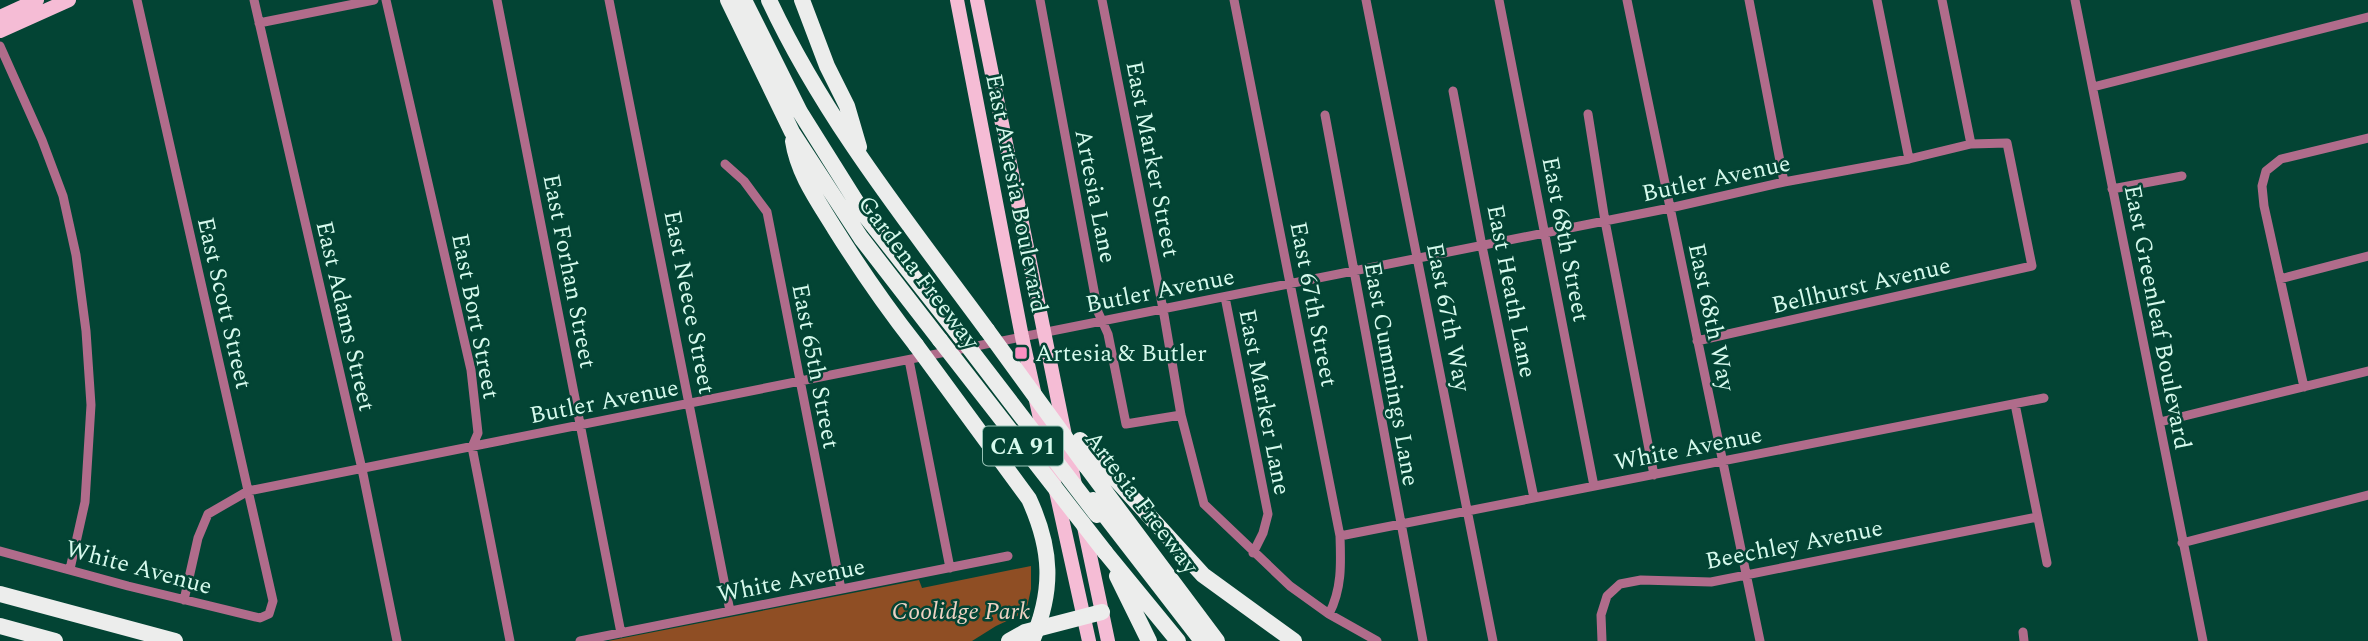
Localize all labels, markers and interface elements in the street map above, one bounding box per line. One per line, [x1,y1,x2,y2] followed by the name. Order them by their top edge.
[1115,58,1189,260] street label: East Marker Street
[975,71,1057,316] street label: East Artesia Boulevard
[1064,126,1126,266] street label: Artesia Lane
[1639,146,1794,212] street label: Butler Avenue
[1531,154,1599,325] street label: East 68th Street
[533,171,605,371] street label: East Forhan Street
[2114,182,2200,453] street label: East Greenleaf Boulevard
[848,188,989,358] street label: Gardena Freeway
[1477,201,1545,381] street label: East Heath Lane
[654,207,724,397] street label: East Neece Street
[187,214,261,393] street label: East Scott Street
[306,217,384,415] street label: East Adams Street
[1279,219,1347,390] street label: East 67th Street
[441,230,509,402] street label: East Bort Street
[1416,240,1480,396] street label: East 67th Way
[1678,240,1745,396] street label: East 68th Way
[1768,248,1954,324] street label: Bellhurst Avenue
[1083,259,1238,323] street label: Butler Avenue
[1354,259,1428,489] street label: East Cummings Lane
[781,281,849,452] street label: East 65th Street
[1228,306,1300,498] street label: East Marker Lane
[1035,336,1207,372] place label: Artesia & Butler
[1013,345,1029,361] marker: Artesia & Butler
[527,370,682,434] street label: Butler Avenue
[1611,417,1765,481] street label: White Avenue
[1075,423,1208,583] street label: Artesia Freeway
[983,426,1063,466] road number: CA 91
[1702,510,1886,580] street label: Beechley Avenue
[62,531,216,605] street label: White Avenue
[714,549,868,613] street label: White Avenue
[892,594,1030,630] park label: Coolidge Park

